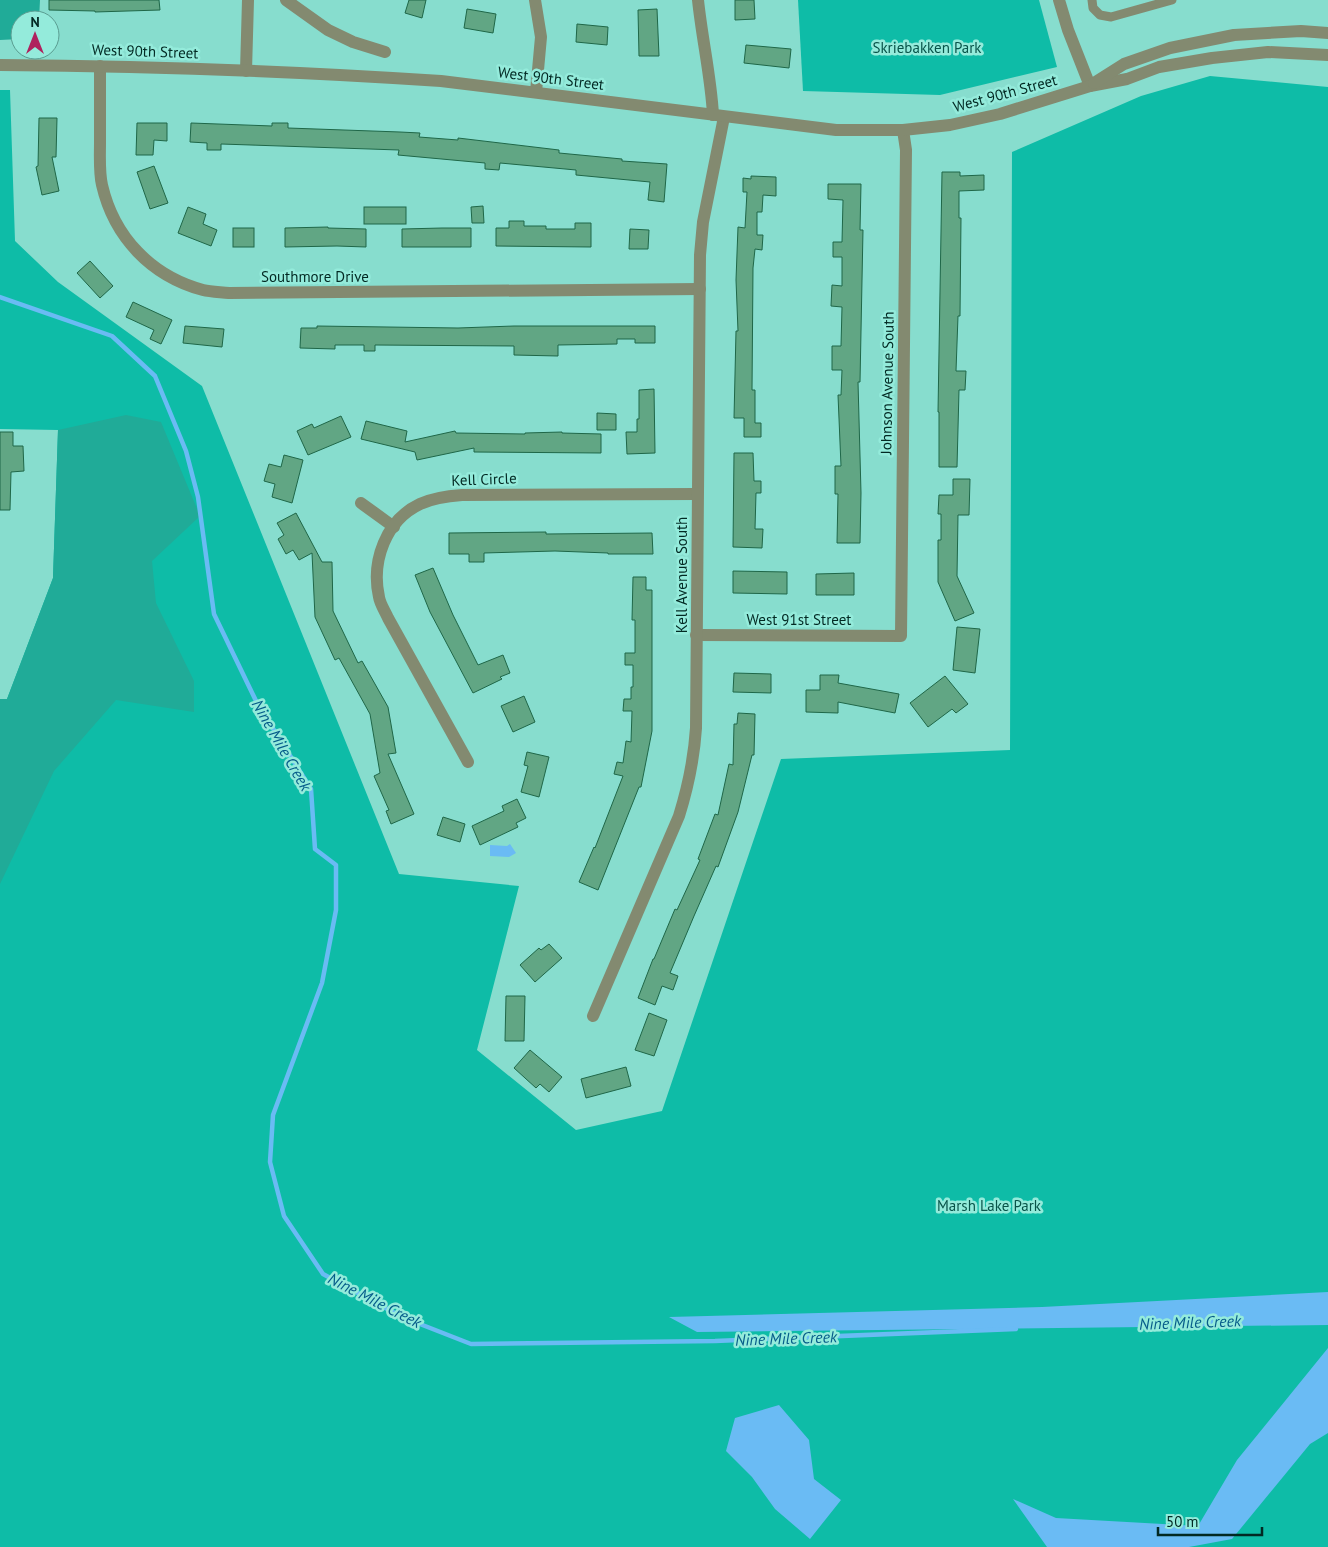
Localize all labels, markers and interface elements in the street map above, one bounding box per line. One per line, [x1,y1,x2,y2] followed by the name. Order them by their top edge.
[10,10,60,60] north arrow
[30,13,40,31] text: N
[872,38,982,57] park label: Skriebakken Park
[91,40,199,62] street label: West 90th Street
[497,62,605,94] street label: West 90th Street
[951,70,1059,116] street label: West 90th Street
[261,267,369,286] street label: Southmore Drive
[876,311,898,456] street label: Johnson Avenue South
[451,468,517,490] street label: Kell Circle
[672,517,691,633] street label: Kell Avenue South
[747,610,851,629] street label: West 91st Street
[248,696,317,795] water label: Nine Mile Creek
[937,1196,1042,1215] park label: Marsh Lake Park
[325,1268,426,1332] water label: Nine Mile Creek
[1139,1310,1242,1334] water label: Nine Mile Creek
[735,1326,838,1350] water label: Nine Mile Creek
[1158,1504,1262,1536] scale bar
[1166,1512,1199,1531] text: 50 m

